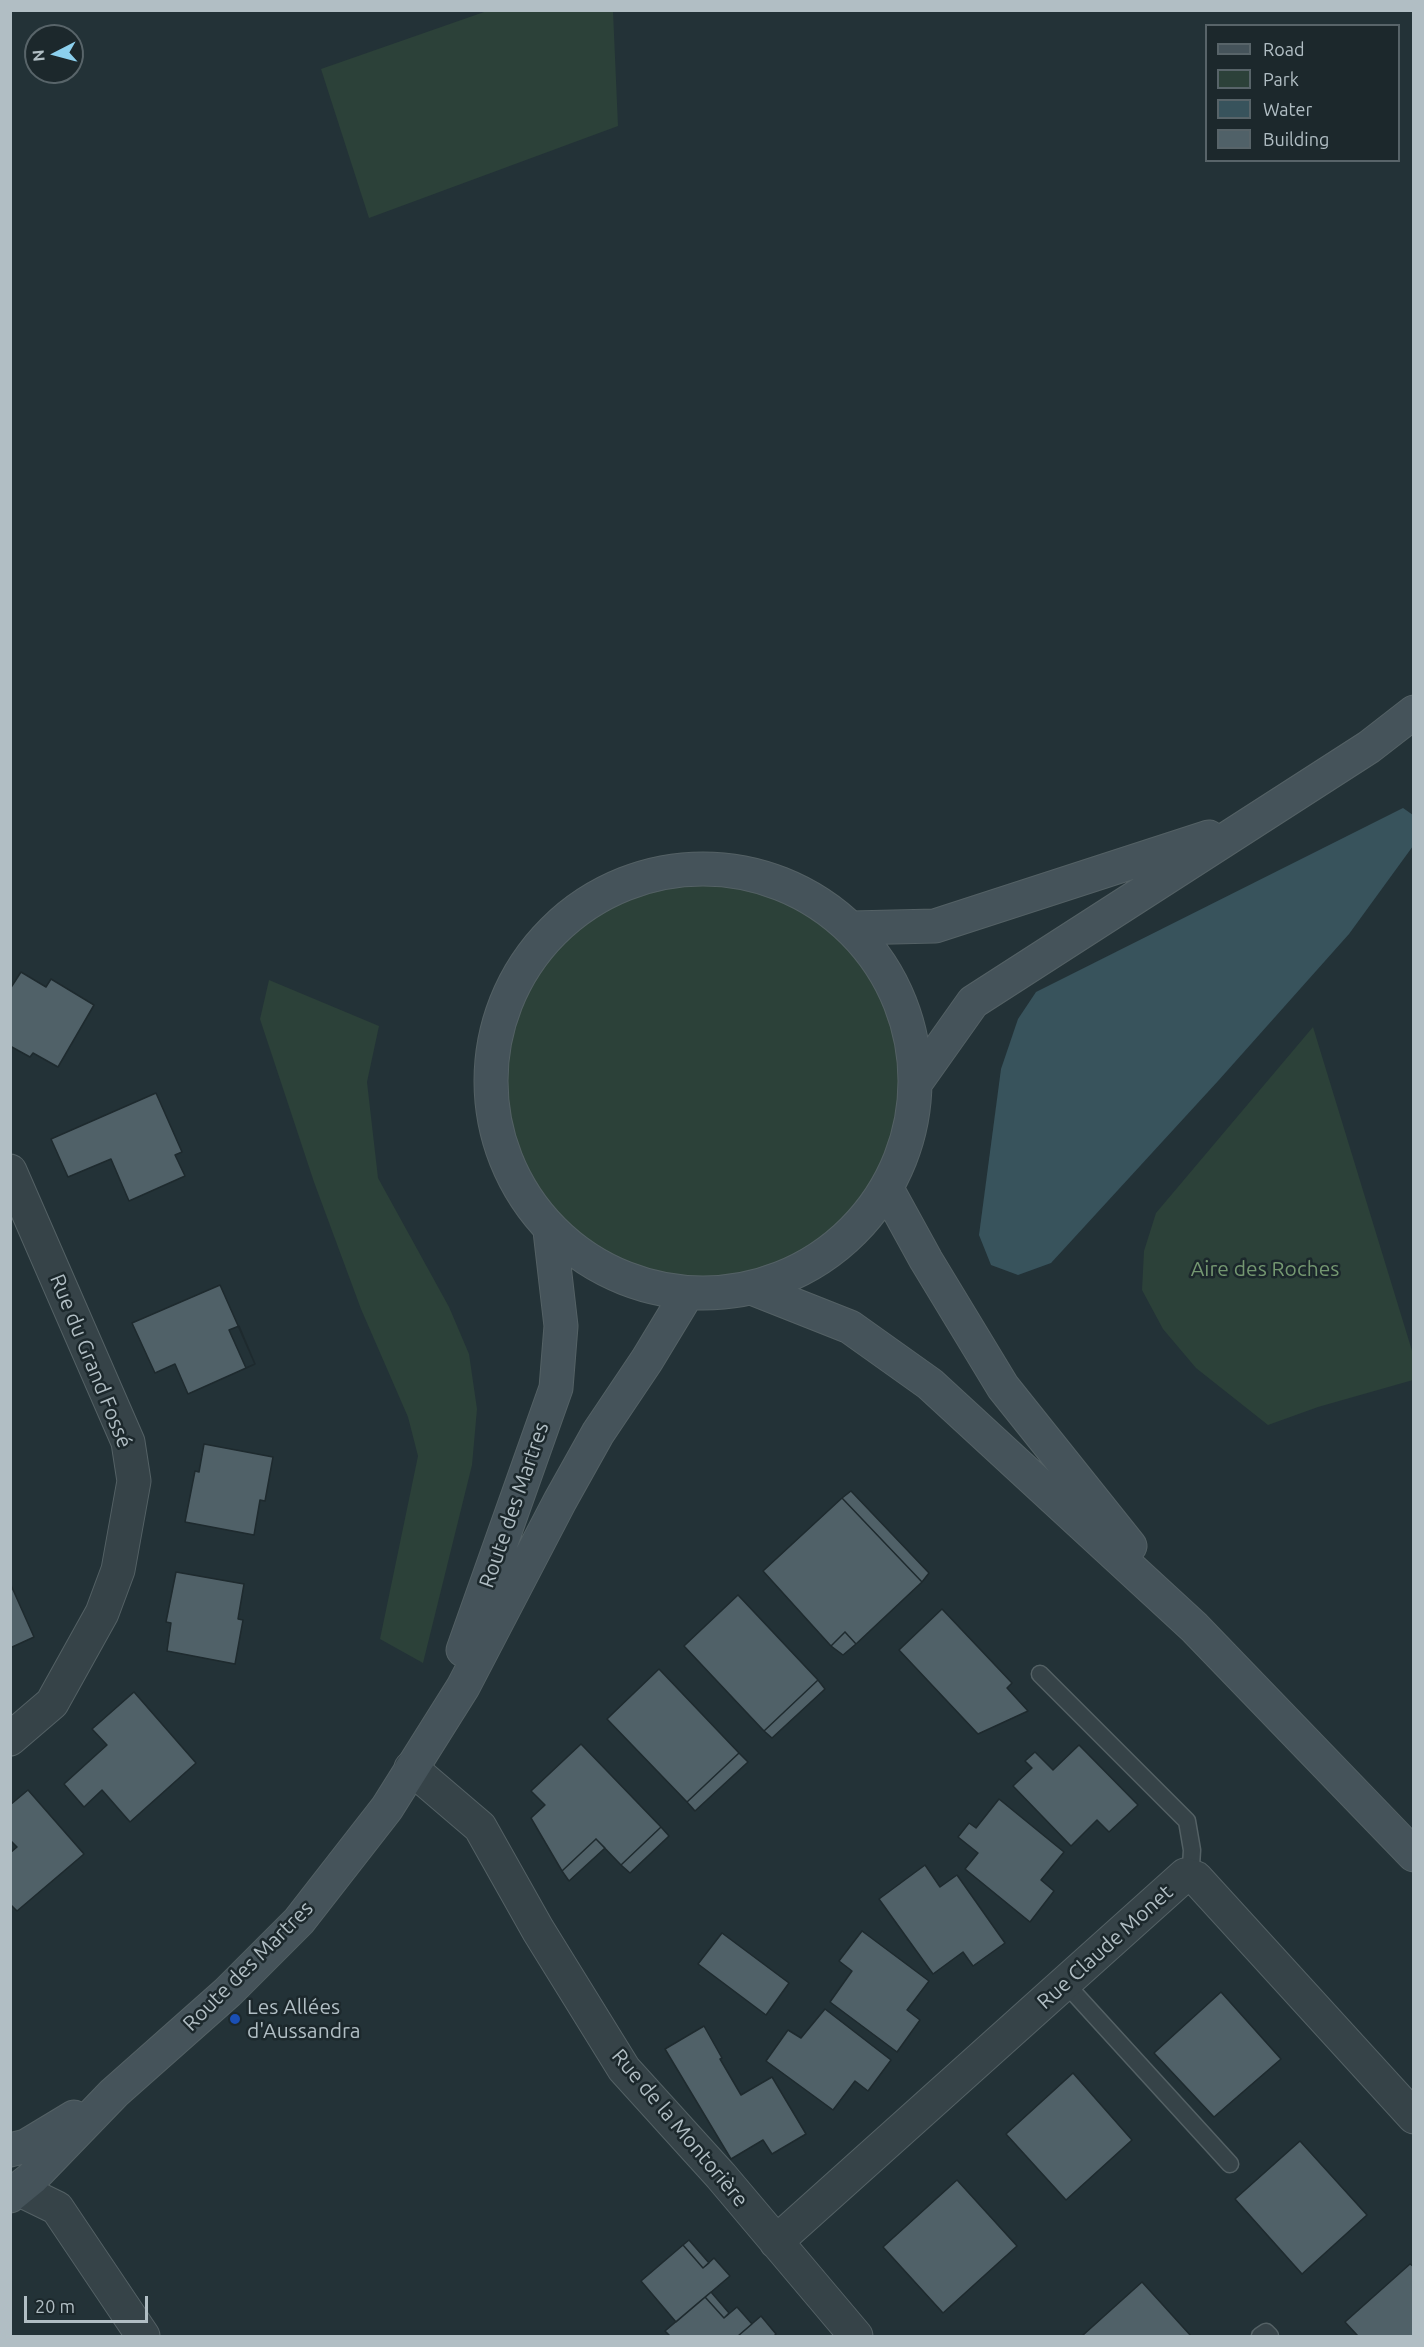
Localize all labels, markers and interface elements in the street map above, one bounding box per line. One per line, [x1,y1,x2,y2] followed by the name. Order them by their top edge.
[24,24,84,84] north arrow
[1205,24,1400,162] legend
[1263,39,1305,59] text: Road
[29,49,48,63] text: N
[1263,69,1299,89] text: Park
[1263,99,1312,119] text: Water
[1263,129,1329,149] text: Building
[1191,1256,1339,1282] park label: Aire des Roches
[45,1270,137,1452] street label: Rue du Grand Fossé
[474,1419,554,1591] street label: Route des Martres
[1032,1880,1178,2014] street label: Rue Claude Monet
[178,1896,318,2036] street label: Route des Martres
[247,1994,361,2044] place label: Les Allées d'Aussandra
[228,2012,242,2026] marker: Les Allées d'Aussandra
[607,2044,753,2212] street label: Rue de la Montorière
[27,2284,152,2322] scale bar
[35,2296,75,2316] text: 20 m

